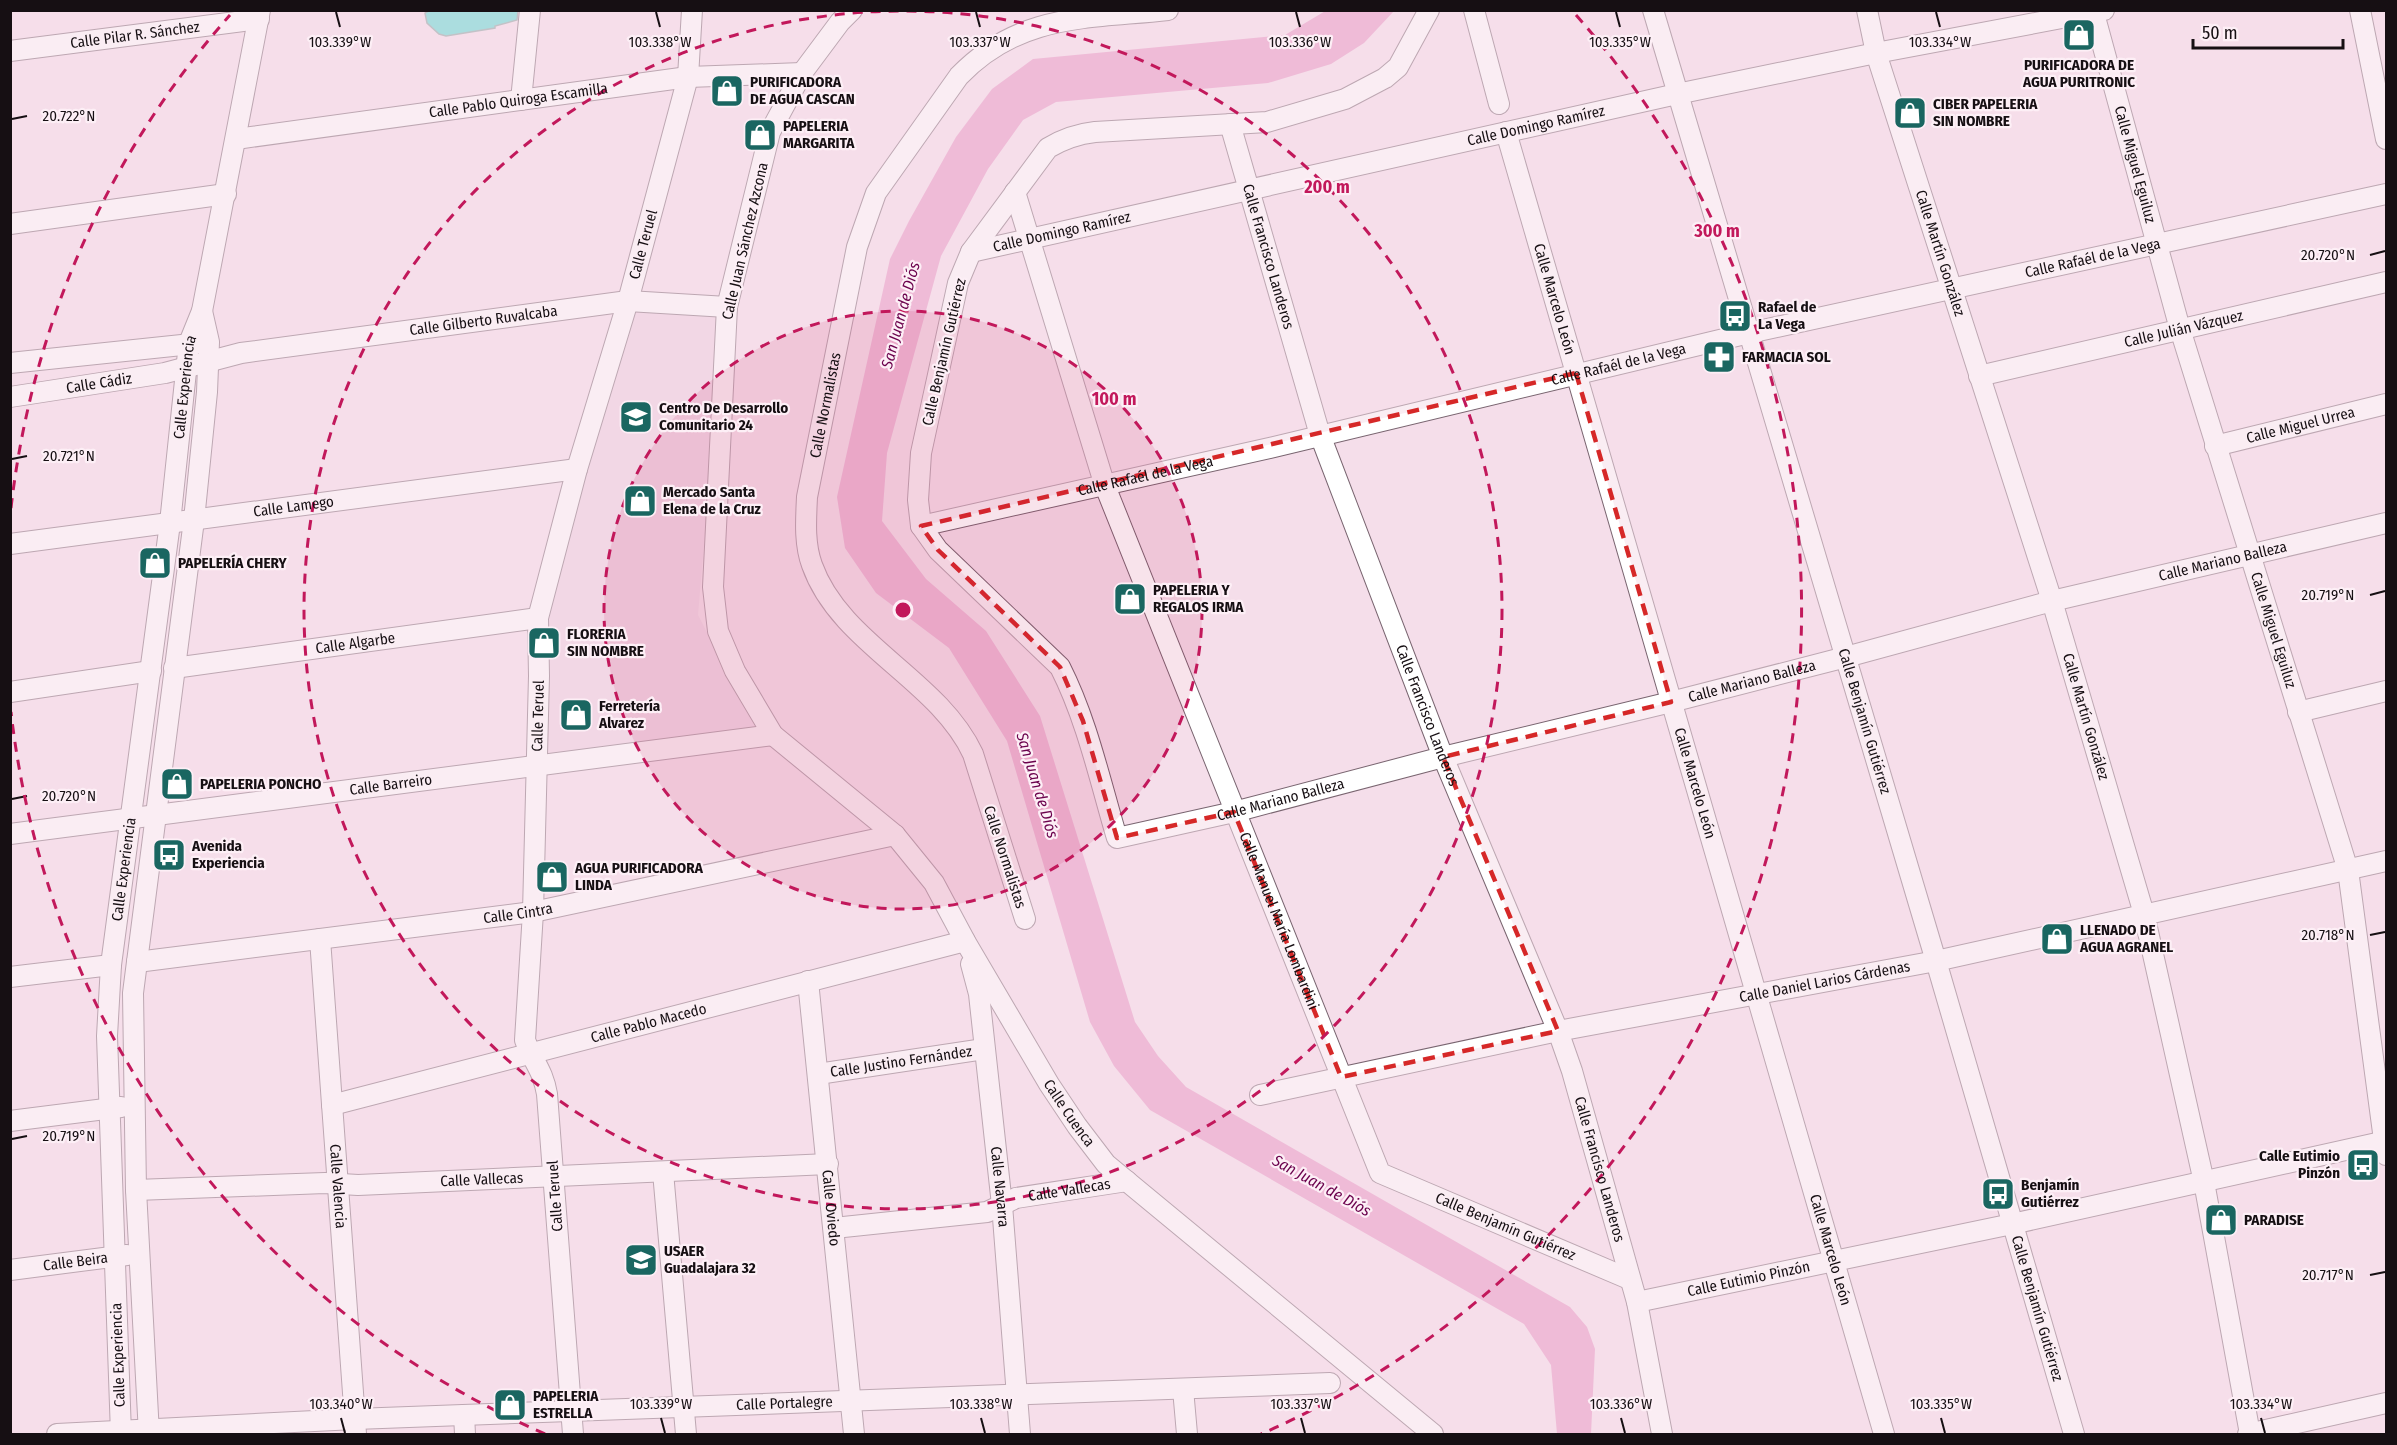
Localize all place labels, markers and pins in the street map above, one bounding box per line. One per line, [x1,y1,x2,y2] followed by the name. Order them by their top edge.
[2061,17,2097,53] shop icon: PURIFICADORA DE AGUA PURITRONIC
[2022,56,2135,91] place label: PURIFICADORA DE AGUA PURITRONIC
[709,73,745,109] shop icon: PURIFICADORA DE AGUA CASCAN
[750,73,855,108] place label: PURIFICADORA DE AGUA CASCAN
[1892,95,1928,131] shop icon: CIBER PAPELERIA SIN NOMBRE
[1933,95,2038,130] place label: CIBER PAPELERIA SIN NOMBRE
[742,117,778,153] shop icon: PAPELERIA MARGARITA
[783,117,855,152] place label: PAPELERIA MARGARITA
[1717,298,1753,334] bus stop icon: Rafael de La Vega
[1758,298,1817,333] place label: Rafael de La Vega
[1701,339,1737,375] pharmacy icon: FARMACIA SOL
[1742,348,1831,366] place label: FARMACIA SOL
[618,399,654,435] school or university icon: Centro De Desarrollo Comunitario 24
[659,399,788,434] place label: Centro De Desarrollo Comunitario 24
[622,483,658,519] shop icon: Mercado Santa Elena de la Cruz
[663,483,761,518] place label: Mercado Santa Elena de la Cruz
[137,545,173,581] shop icon: PAPELERÍA CHERY
[178,554,287,572] place label: PAPELERÍA CHERY
[1112,581,1148,617] shop icon: PAPELERIA Y REGALOS IRMA
[1153,581,1244,616] place label: PAPELERIA Y REGALOS IRMA
[893,600,913,620] centre of rings
[526,625,562,661] shop icon: FLORERIA SIN NOMBRE
[567,625,644,660] place label: FLORERIA SIN NOMBRE
[558,697,594,733] shop icon: Ferretería Alvarez
[598,697,661,732] place label: Ferretería Alvarez
[159,766,195,802] shop icon: PAPELERIA PONCHO
[200,775,321,793] place label: PAPELERIA PONCHO
[151,837,187,873] bus stop icon: Avenida Experiencia
[191,837,265,872] place label: Avenida Experiencia
[534,859,570,895] shop icon: AGUA PURIFICADORA LINDA
[574,859,704,894] place label: AGUA PURIFICADORA LINDA
[2039,921,2075,957] shop icon: LLENADO DE AGUA AGRANEL
[2079,921,2173,956] place label: LLENADO DE AGUA AGRANEL
[2259,1147,2340,1182] place label: Calle Eutimio Pinzón
[2345,1147,2381,1183] bus stop icon: Calle Eutimio Pinzón
[1980,1176,2016,1212] bus stop icon: Benjamín Gutiérrez
[2021,1176,2080,1211] place label: Benjamín Gutiérrez
[2203,1202,2239,1238] shop icon: PARADISE
[2244,1211,2304,1229] place label: PARADISE
[623,1242,659,1278] school or university icon: USAER Guadalajara 32
[664,1242,756,1277] place label: USAER Guadalajara 32
[492,1387,528,1423] shop icon: PAPELERIA ESTRELLA
[533,1387,599,1422] place label: PAPELERIA ESTRELLA

